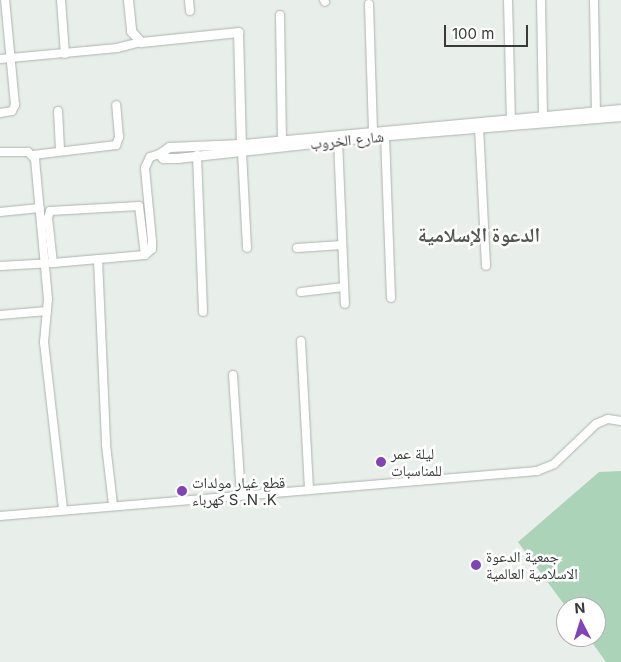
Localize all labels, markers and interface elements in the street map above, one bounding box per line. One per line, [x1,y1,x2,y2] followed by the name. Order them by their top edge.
[446,15,530,47] scale bar
[452,24,494,43] text: 100 m
[309,127,385,153] street label: شارع الخروب
[418,223,540,247] district label: الدعوة الإسلامية
[391,444,442,479] place label: ليلة عمر للمناسبات
[375,456,387,468] marker: ليلة عمر للمناسبات
[192,473,285,508] place label: قطع غيار مولدات كهرباء S .N .K
[176,485,188,497] marker: قطع غيار مولدات كهرباء S .N .K
[486,547,578,582] place label: جمعية الدعوة الاسلامية العالمية
[470,559,482,571] marker: جمعية الدعوة الاسلامية العالمية
[556,597,606,647] north arrow
[574,599,586,616] text: N

